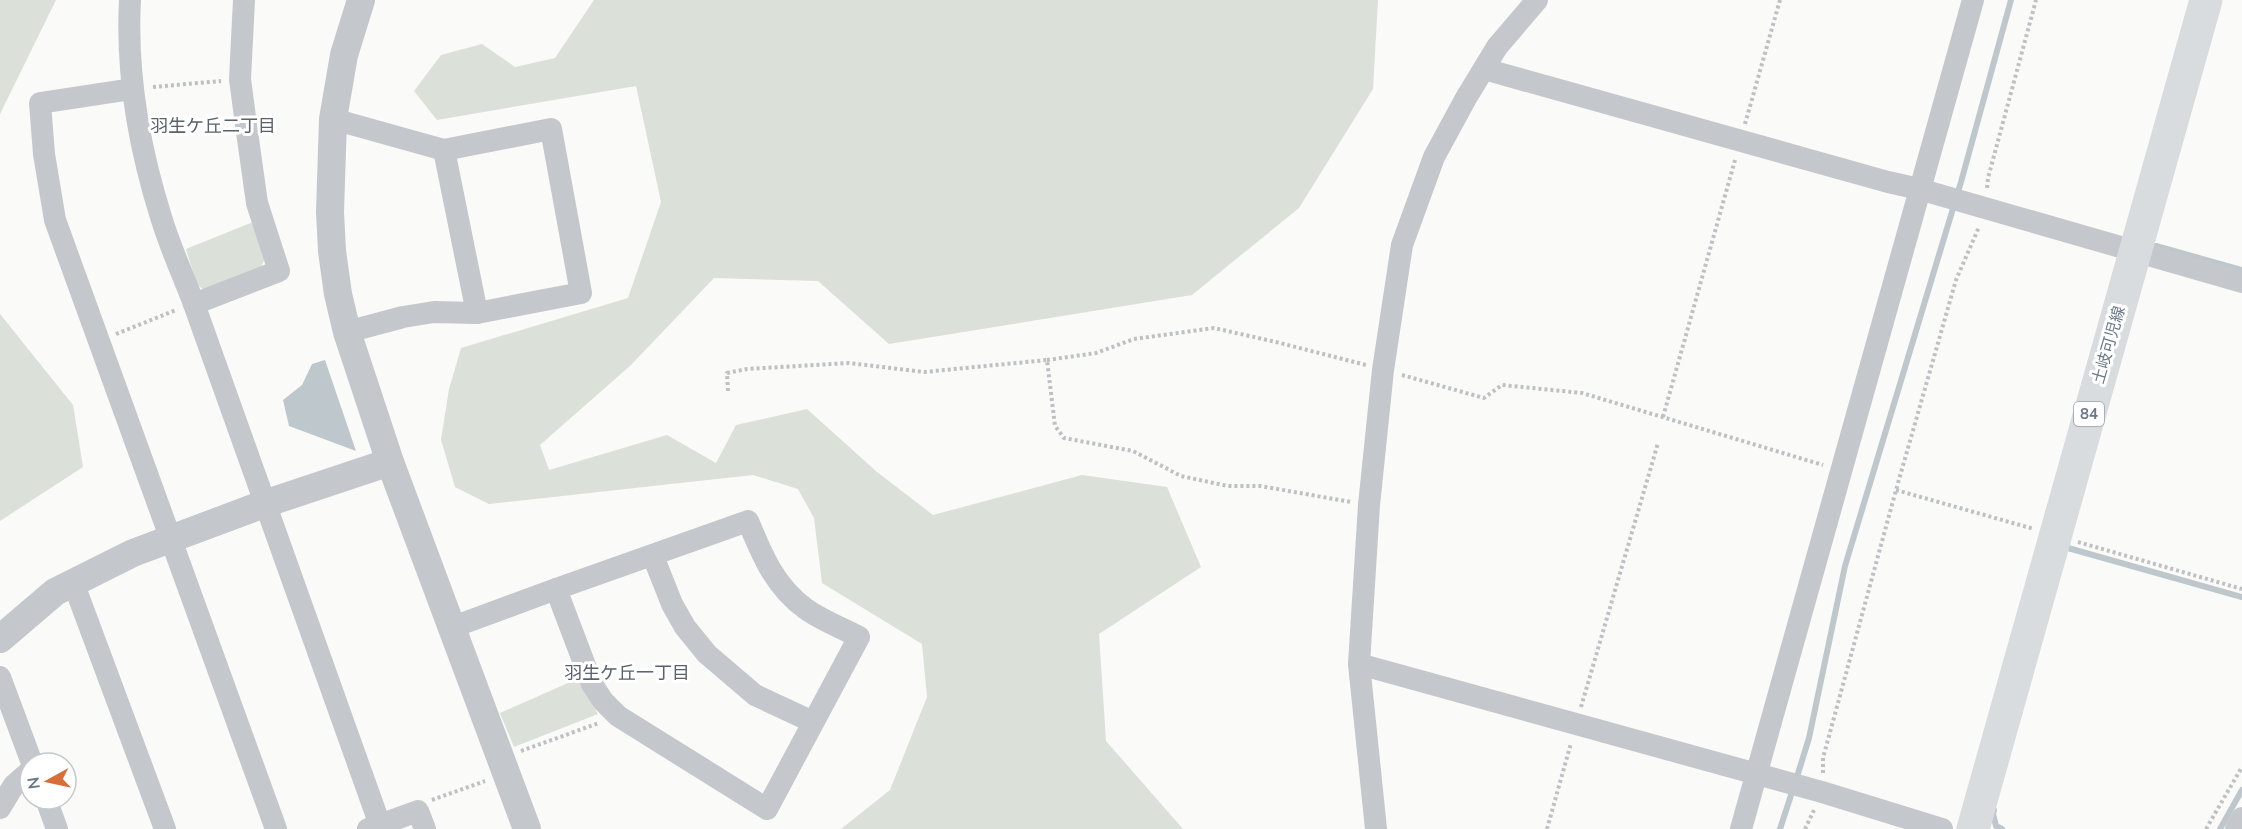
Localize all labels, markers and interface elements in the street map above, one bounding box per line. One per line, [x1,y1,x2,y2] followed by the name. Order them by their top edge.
[150,114,276,138] district label: 羽生ケ丘二丁目
[2087,304,2131,386] street label: 土岐可児線
[2074,402,2104,426] road number: 84
[564,661,690,685] district label: 羽生ケ丘一丁目
[18,751,78,811] north arrow
[22,775,46,790] text: N

